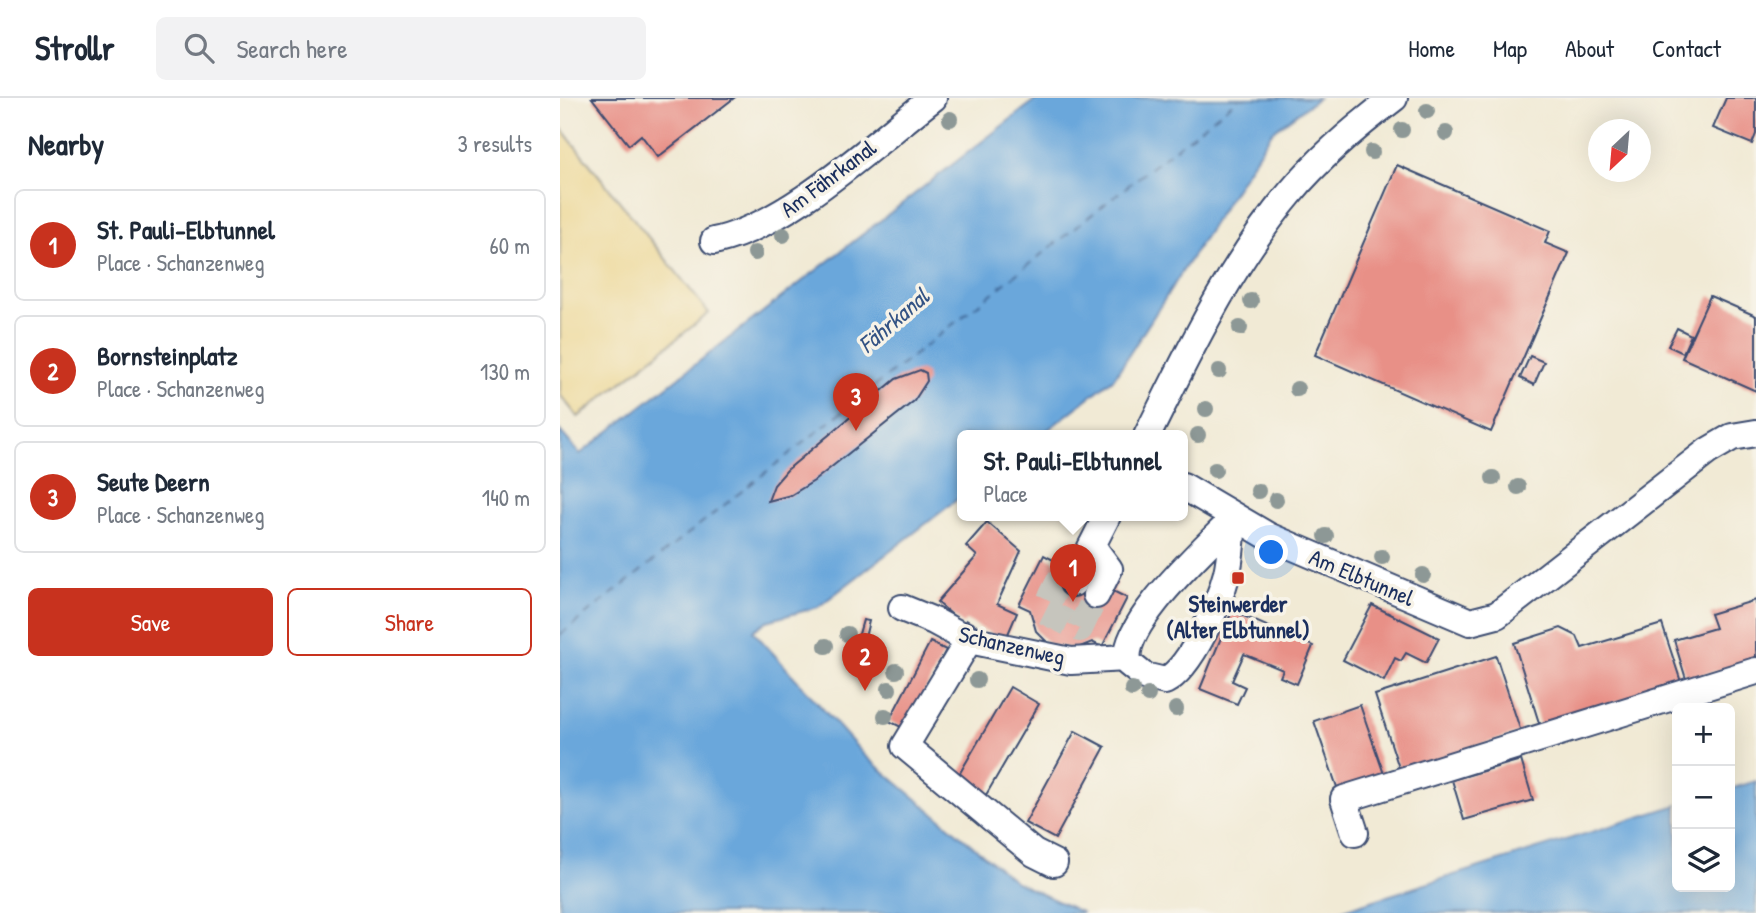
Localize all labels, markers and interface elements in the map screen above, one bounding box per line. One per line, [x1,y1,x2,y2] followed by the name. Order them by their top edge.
[156,17,646,80] search box
[35,26,114,70] text: Strollr
[180,29,218,67] icon: search
[236,31,348,66] text: Search here
[1408,32,1455,64] text: Home
[1493,32,1527,64] text: Map
[1565,32,1614,64] text: About
[1652,32,1721,64] text: Contact
[1588,119,1651,182] north arrow
[28,124,104,164] text: Nearby
[457,128,532,159] text: 3 results
[774,131,883,224] street label: Am Fährkanal
[97,212,275,247] text: St. Pauli-Elbtunnel
[49,230,57,261] text: 1
[490,230,530,261] text: 60 m
[97,247,264,278] text: Place · Schanzenweg
[851,279,936,360] water label: Fährkanal
[97,338,238,373] text: Bornsteinplatz
[48,356,58,387] text: 2
[480,356,530,387] text: 130 m
[97,373,264,404] text: Place · Schanzenweg
[833,373,879,431] pin: 3
[957,430,1188,521] popup
[984,443,1162,478] text: St. Pauli-Elbtunnel
[97,464,210,499] text: Seute Deern
[984,478,1028,509] text: Place
[48,482,58,513] text: 3
[482,482,530,513] text: 140 m
[97,499,264,530] text: Place · Schanzenweg
[1254,535,1288,569] your location
[1305,541,1420,613] street label: Am Elbtunnel
[1050,544,1096,602] pin: 1
[1230,570,1246,586] marker: Steinwerder (Alter Elbtunnel)
[28,588,273,656] button: Save
[287,588,532,656] button: Share
[1166,588,1310,645] place label: Steinwerder (Alter Elbtunnel)
[956,618,1068,672] street label: Schanzenweg
[842,633,888,691] pin: 2
[1672,703,1735,892] map controls
[1672,703,1735,766] button: +
[1672,766,1735,829] button: −
[1672,829,1735,892] button: layers

